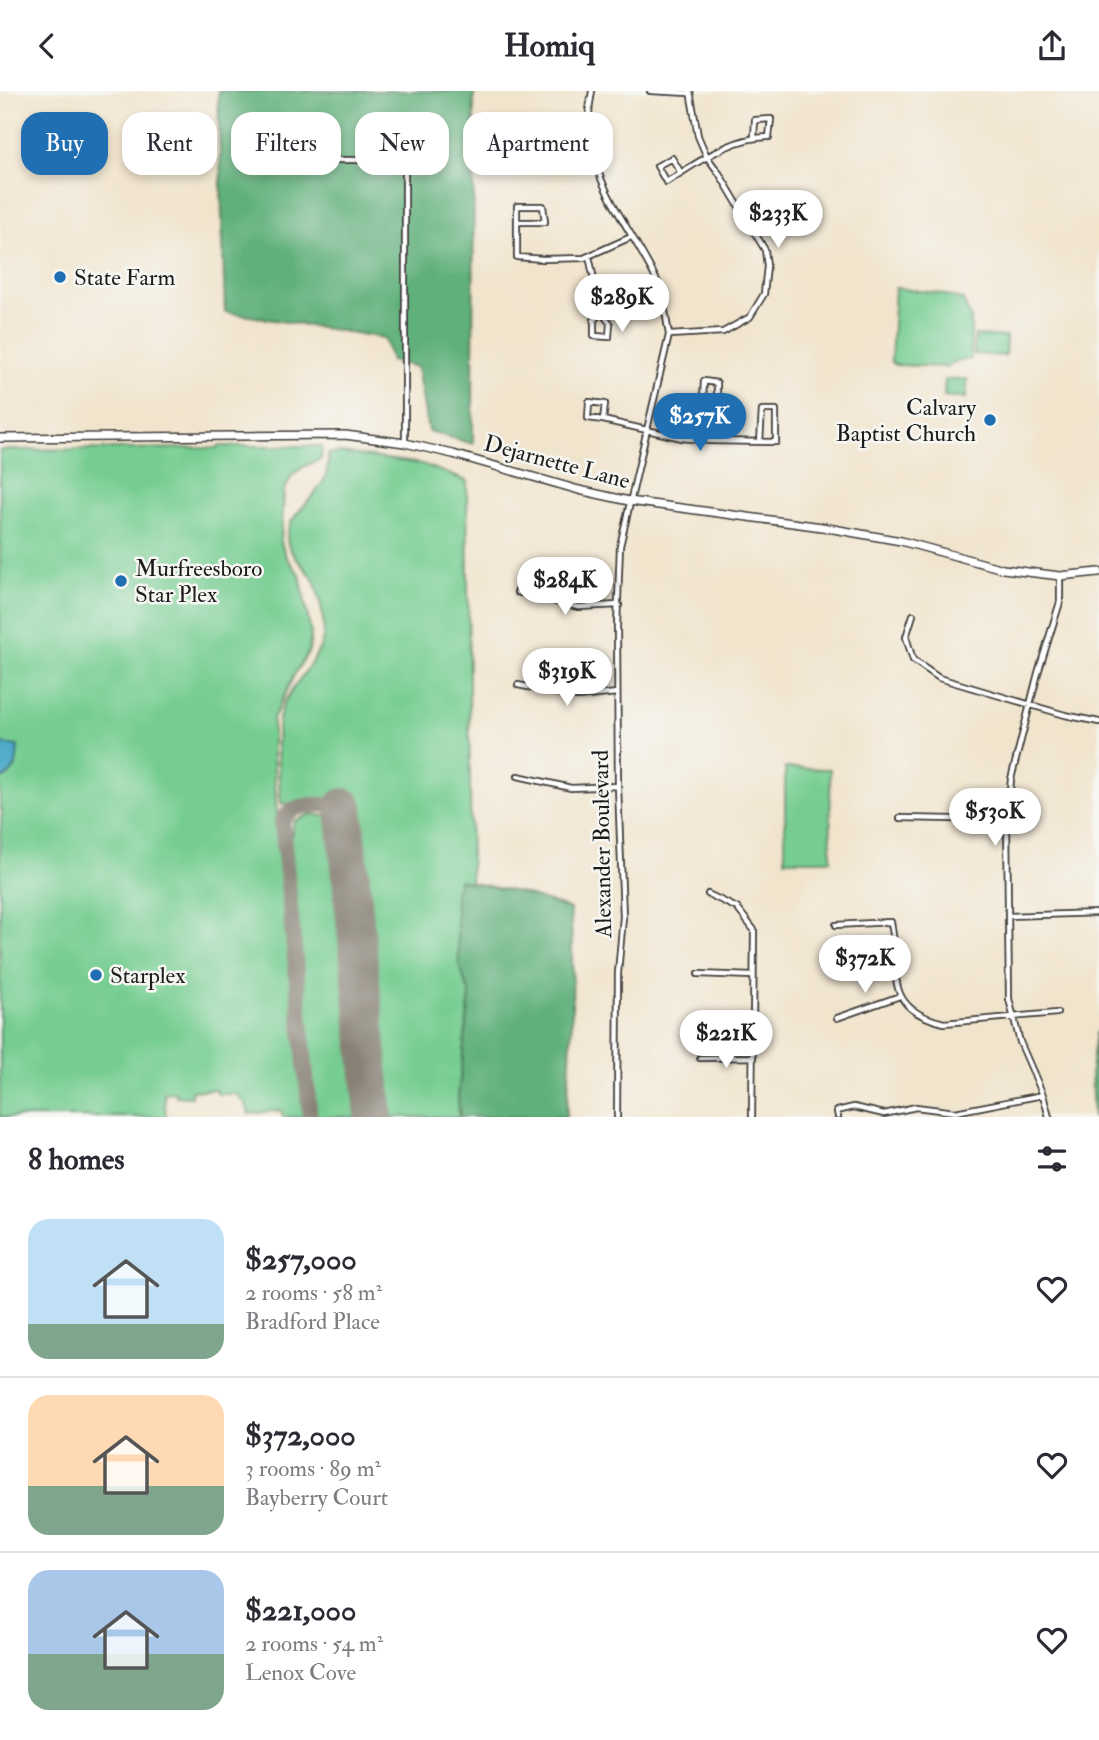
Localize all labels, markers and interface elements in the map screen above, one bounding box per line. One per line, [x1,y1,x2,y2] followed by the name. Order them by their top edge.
[504,26,595,66] text: Homiq
[28,27,66,65] icon: back
[1033,27,1071,65] icon: share
[21,112,108,175] chip: Buy
[122,112,217,175] chip: Rent
[231,112,341,175] chip: Filters
[355,112,449,175] chip: New
[463,112,613,175] chip: Apartment
[729,191,827,250] pin: $233K
[749,198,807,227] text: $233K
[74,263,175,292] place label: State Farm
[52,269,68,285] marker: State Farm
[573,275,671,334] pin: $289K
[590,282,654,311] text: $289K
[651,393,749,453] pin: $257K
[836,393,977,449] place label: Calvary Baptist Church
[669,401,731,430] text: $257K
[982,412,998,428] marker: Calvary Baptist Church
[481,429,634,496] street label: Dejarnette Lane
[135,554,262,609] place label: Murfreesboro Star Plex
[516,557,614,617] pin: $284K
[533,565,597,594] text: $284K
[113,573,129,589] marker: Murfreesboro Star Plex
[518,649,616,708] pin: $319K
[538,656,596,685] text: $319K
[586,750,618,939] street label: Alexander Boulevard
[946,789,1044,848] pin: $530K
[965,796,1025,825] text: $530K
[816,935,914,995] pin: $372K
[835,943,895,972] text: $372K
[110,961,185,991] place label: Starplex
[88,967,104,983] marker: Starplex
[677,1011,775,1070] pin: $221K
[696,1018,756,1047] text: $221K
[1033,1140,1071,1178] icon: filters
[28,1141,125,1178] text: 8 homes
[245,1241,357,1278] text: $257,000
[84,1247,168,1331] icon: home
[1033,1270,1071,1308] icon: heart
[245,1278,382,1307] text: 2 rooms · 58 m²
[245,1307,380,1336] text: Bradford Place
[245,1417,356,1454] text: $372,000
[84,1423,168,1507] icon: home
[1033,1446,1071,1484] icon: heart
[245,1454,381,1483] text: 3 rooms · 89 m²
[245,1483,388,1512] text: Bayberry Court
[245,1592,356,1629] text: $221,000
[84,1598,168,1682] icon: home
[1033,1621,1071,1659] icon: heart
[245,1629,383,1658] text: 2 rooms · 54 m²
[245,1658,356,1687] text: Lenox Cove

